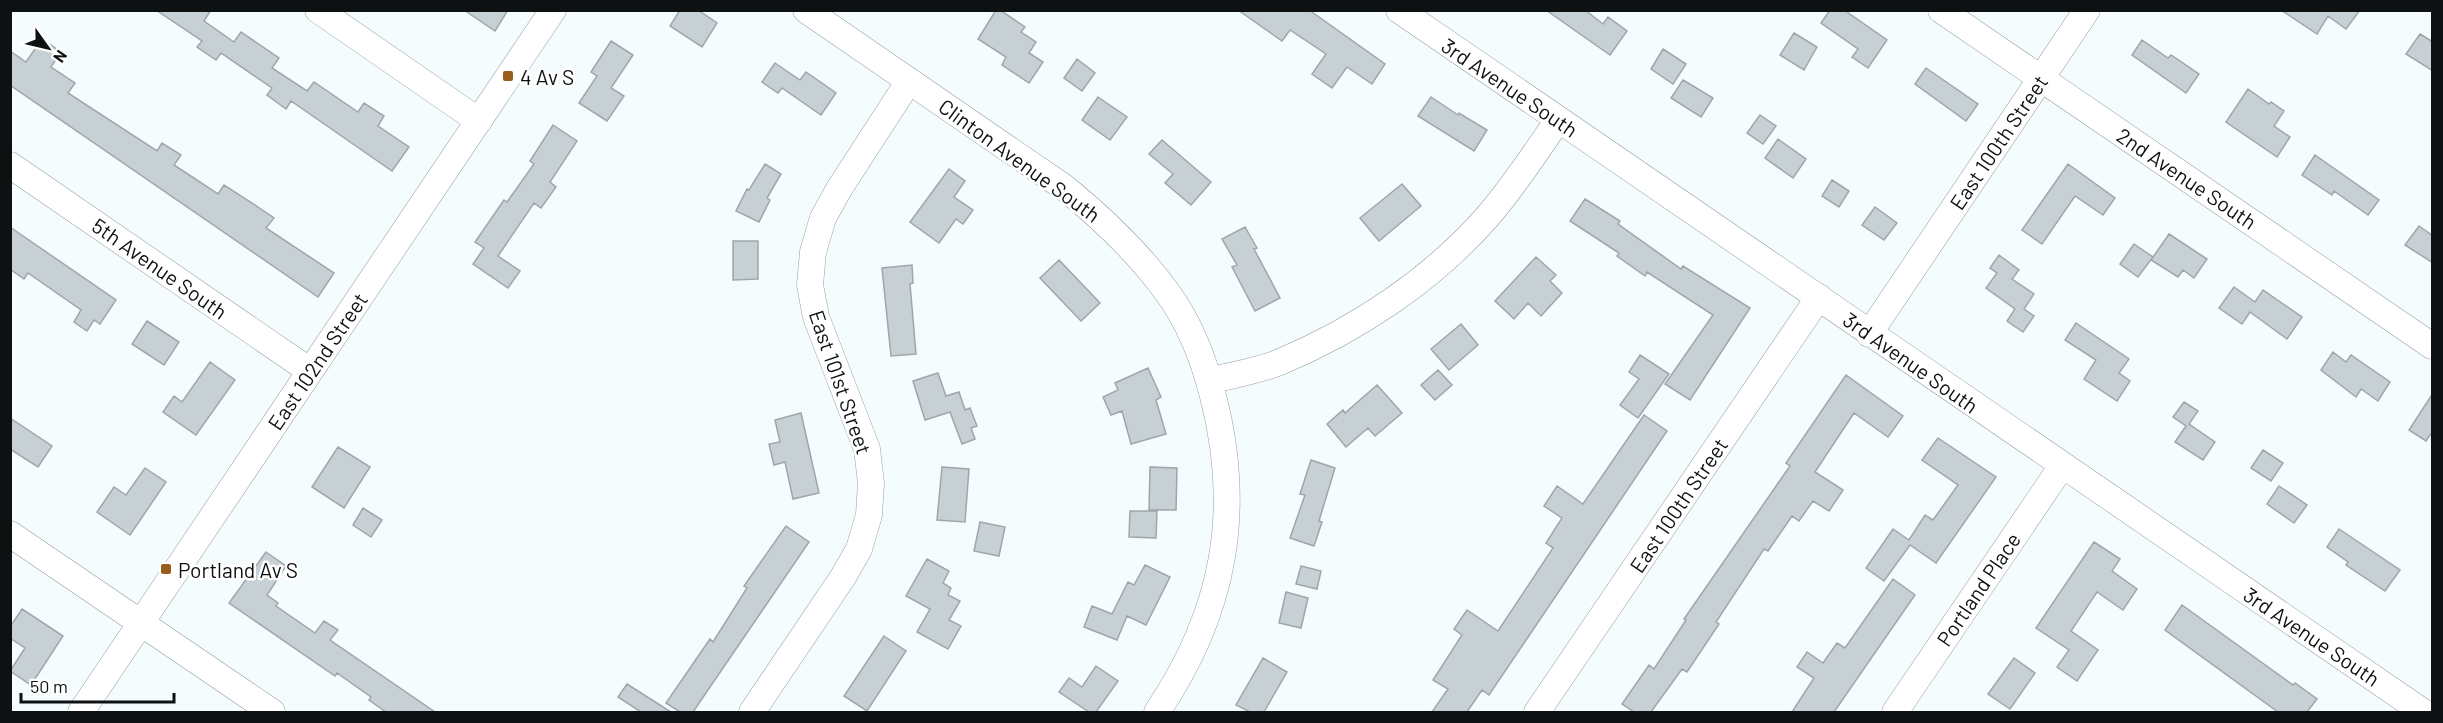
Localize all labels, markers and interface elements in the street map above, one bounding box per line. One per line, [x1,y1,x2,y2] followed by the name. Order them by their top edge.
[18,18,78,78] north arrow
[1437,32,1583,142] street label: 3rd Avenue South
[50,47,72,66] text: N
[520,64,574,89] place label: 4 Av S
[501,69,515,83] marker: 4 Av S
[1944,70,2052,214] street label: East 100th Street
[934,93,1106,227] street label: Clinton Avenue South
[2112,122,2262,234] street label: 2nd Avenue South
[88,212,232,324] street label: 5th Avenue South
[262,288,372,434] street label: East 102nd Street
[1839,306,1983,418] street label: 3rd Avenue South
[805,307,877,457] street label: East 101st Street
[1624,433,1732,577] street label: East 100th Street
[1931,527,2025,651] street label: Portland Place
[178,557,298,582] place label: Portland Av S
[159,562,173,576] marker: Portland Av S
[2239,581,2385,691] street label: 3rd Avenue South
[21,666,174,704] scale bar
[30,675,68,697] text: 50 m

